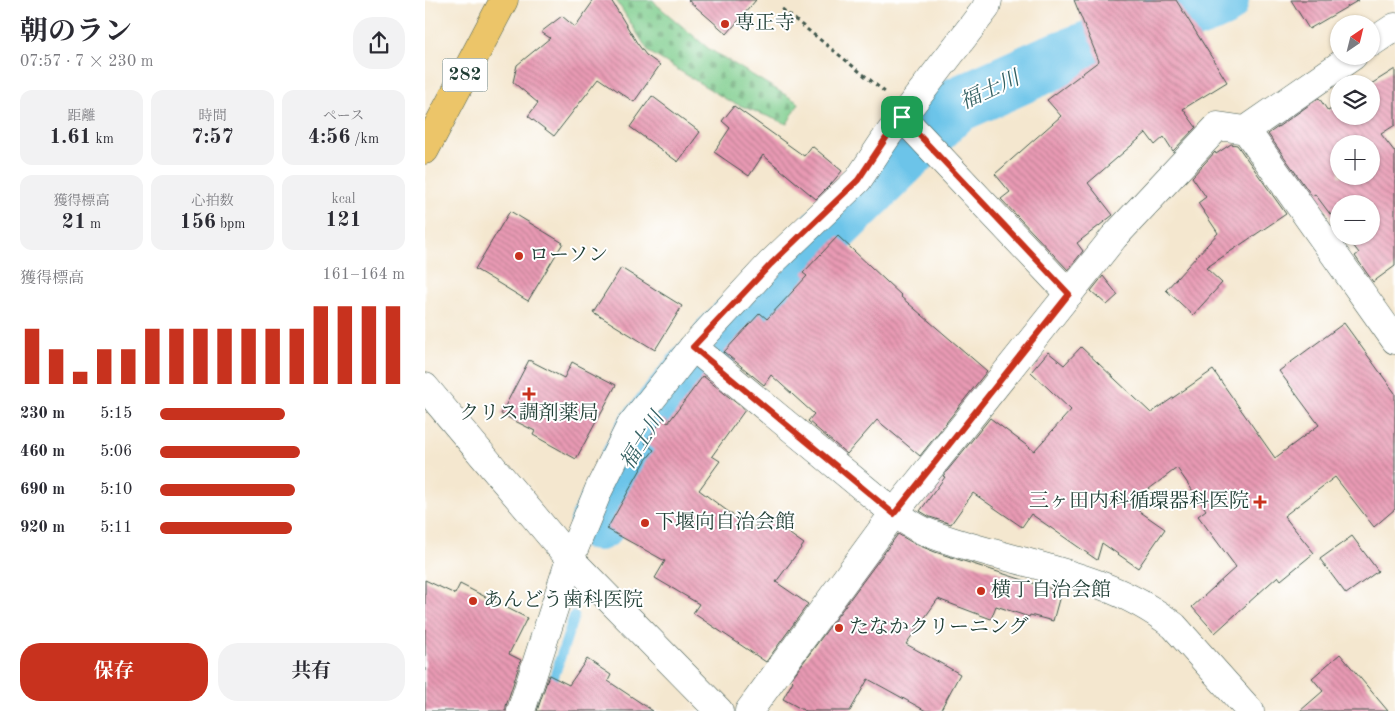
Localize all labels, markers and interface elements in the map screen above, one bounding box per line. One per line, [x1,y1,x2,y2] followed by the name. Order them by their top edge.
[735,12,795,34] place label: 専正寺
[1330,15,1380,65] north arrow
[1330,15,1380,245] map controls
[353,17,405,69] button: share
[719,18,731,30] marker: 専正寺
[20,19,132,47] text: 朝のラン
[20,54,153,70] text: 07:57 · 7 × 230 m
[443,58,487,92] road number: 282
[956,66,1025,114] water label: 福士川
[1330,75,1380,125] button: layers
[881,96,923,138] pin
[888,103,916,131] icon: arrive
[68,109,96,123] text: 距離
[199,109,227,123] text: 時間
[323,109,364,123] text: ペース
[49,127,92,148] text: 1.61
[191,127,234,148] text: 7:57
[308,127,350,148] text: 4:56
[92,132,114,146] text: km
[350,132,379,146] text: /km
[1330,135,1380,185] button: +
[331,192,356,206] text: kcal
[54,194,110,208] text: 獲得標高
[192,194,234,208] text: 心拍数
[1330,195,1380,245] button: −
[325,210,362,231] text: 121
[62,212,86,233] text: 21
[179,212,216,233] text: 156
[86,217,101,231] text: m
[216,217,246,231] text: bpm
[529,246,608,266] place label: ローソン
[513,250,525,262] marker: ローソン
[322,267,405,283] text: 161–164 m
[20,271,84,287] text: 獲得標高
[523,388,535,400] marker: クリス調剤薬局
[459,402,599,424] place label: クリス調剤薬局
[20,406,65,422] text: 230 m
[100,406,132,422] text: 5:15
[616,406,670,473] water label: 福士川
[20,444,65,460] text: 460 m
[100,444,132,460] text: 5:06
[20,482,65,498] text: 690 m
[100,482,132,498] text: 5:10
[1029,490,1249,512] place label: 三ヶ田内科循環器科医院
[1253,495,1267,509] marker: 三ヶ田内科循環器科医院
[655,511,795,533] place label: 下堰向自治会館
[639,517,651,529] marker: 下堰向自治会館
[20,520,65,536] text: 920 m
[100,520,132,536] text: 5:11
[991,579,1111,601] place label: 横丁自治会館
[975,585,987,597] marker: 横丁自治会館
[483,589,643,611] place label: あんどう歯科医院
[467,595,479,607] marker: あんどう歯科医院
[849,616,1029,638] place label: たなかクリーニング
[833,622,845,634] marker: たなかクリーニング
[20,643,208,701] button: 保存
[218,643,405,701] button: 共有

